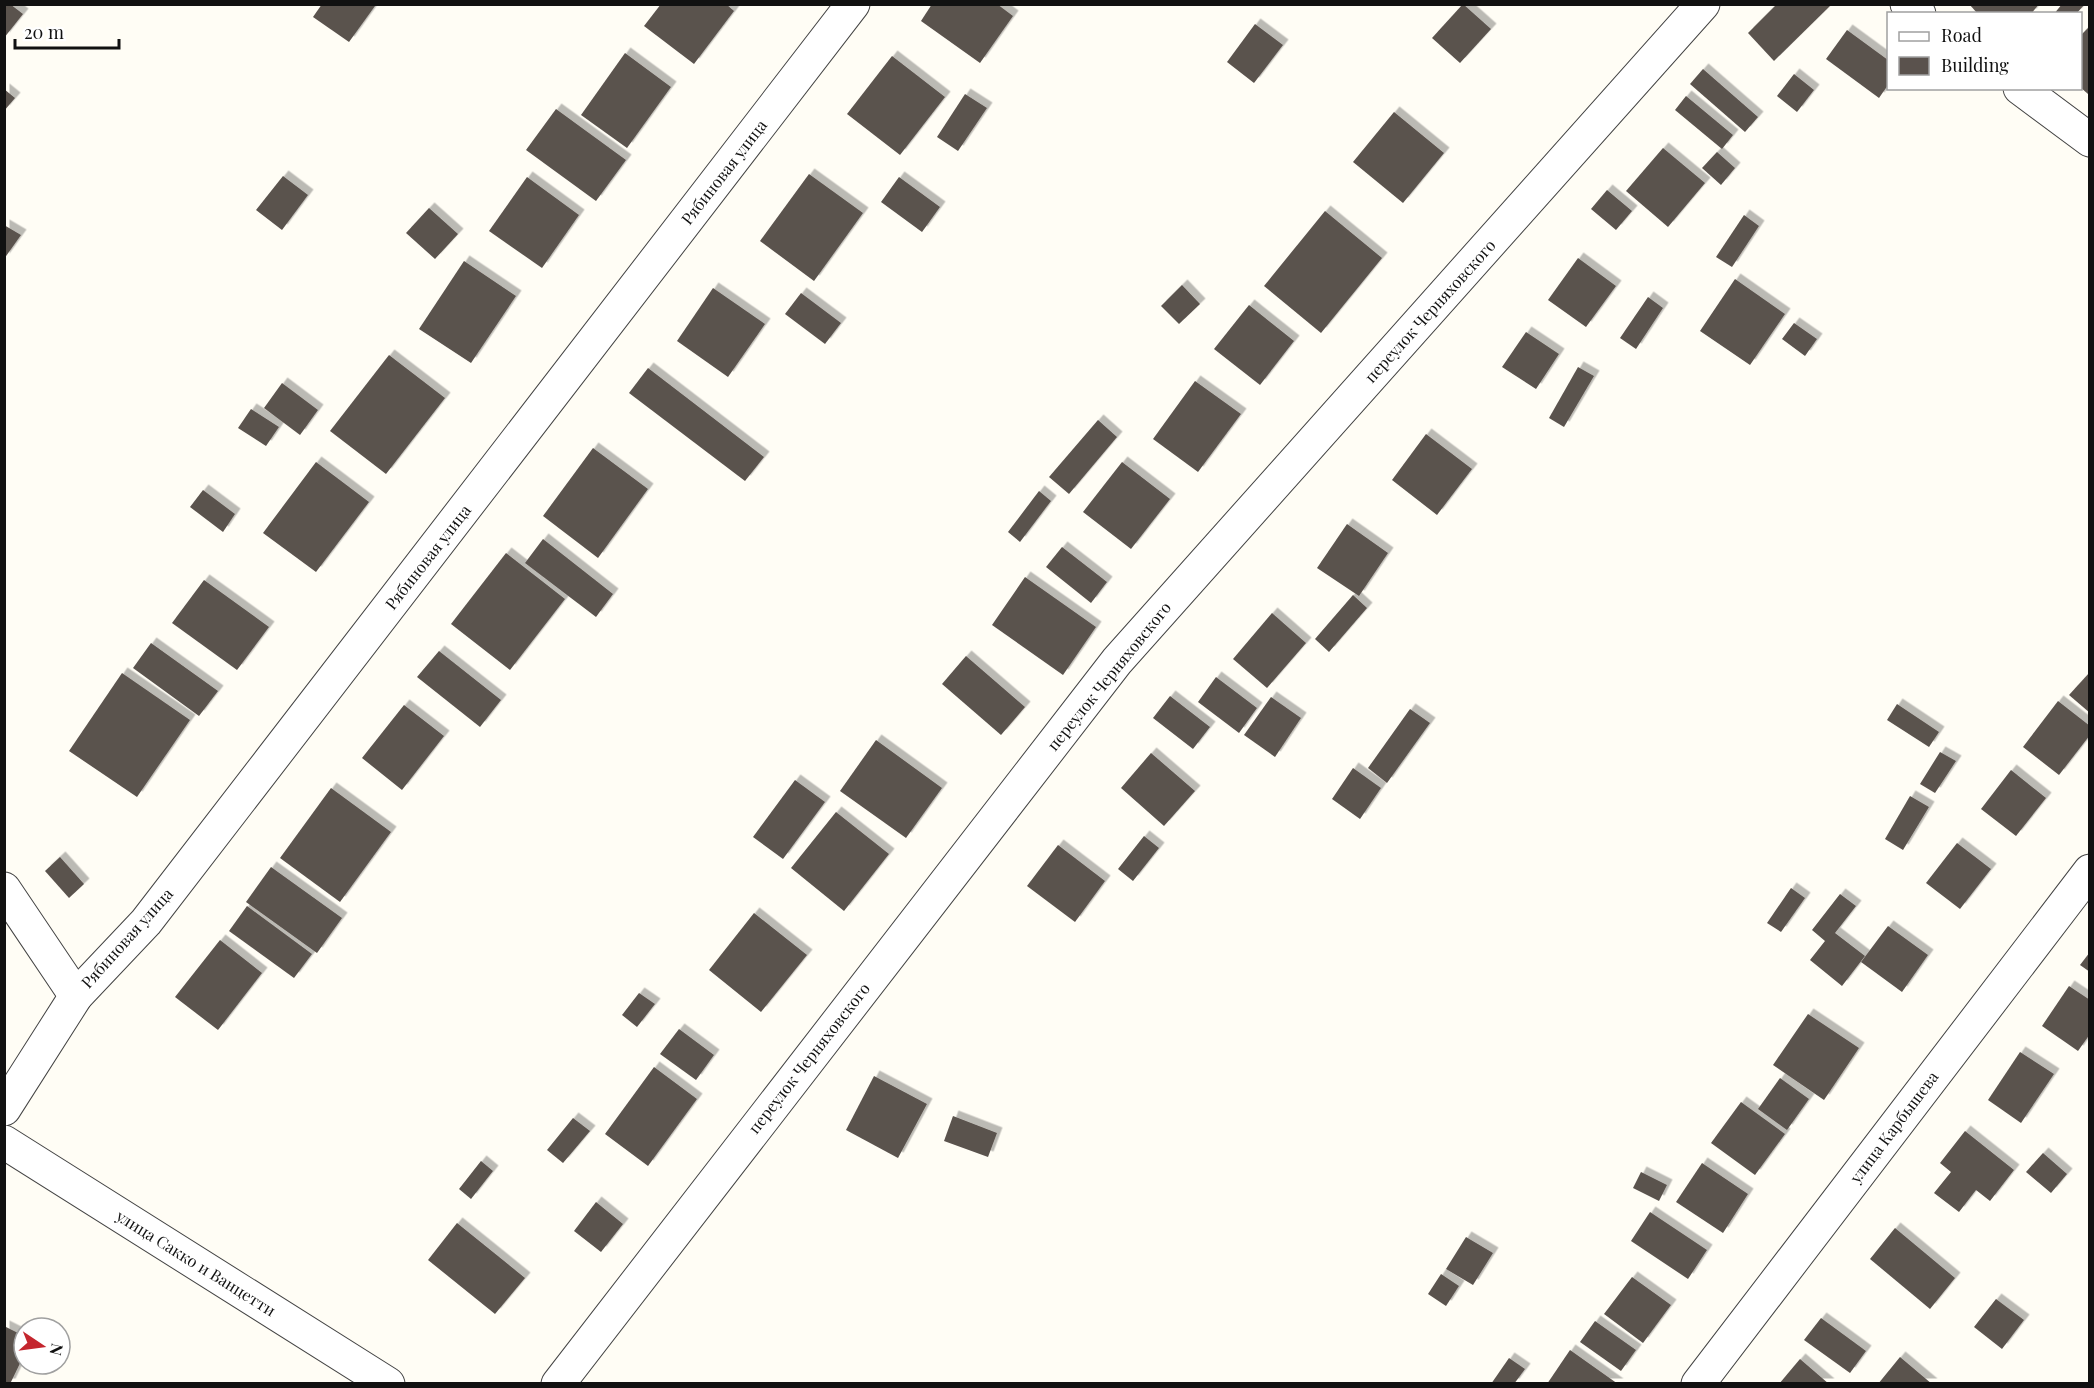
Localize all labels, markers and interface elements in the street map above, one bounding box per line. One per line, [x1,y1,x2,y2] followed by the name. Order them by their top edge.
[15,12,118,50] scale bar
[1887,12,2082,90] legend
[24,20,64,44] text: 20 m
[1941,23,1982,47] text: Road
[1941,53,2009,77] text: Building
[676,115,771,228] street label: Рябиновая улица
[1360,234,1500,387] street label: переулок Черняховского
[380,500,475,613] street label: Рябиновая улица
[1042,597,1175,755] street label: переулок Черняховского
[76,883,177,992] street label: Рябиновая улица
[743,978,874,1137] street label: переулок Черняховского
[1844,1067,1943,1188] street label: улица Карбышева
[112,1204,280,1320] street label: улица Сакко и Ванцетти
[12,1316,72,1376] north arrow
[45,1341,69,1358] text: N

